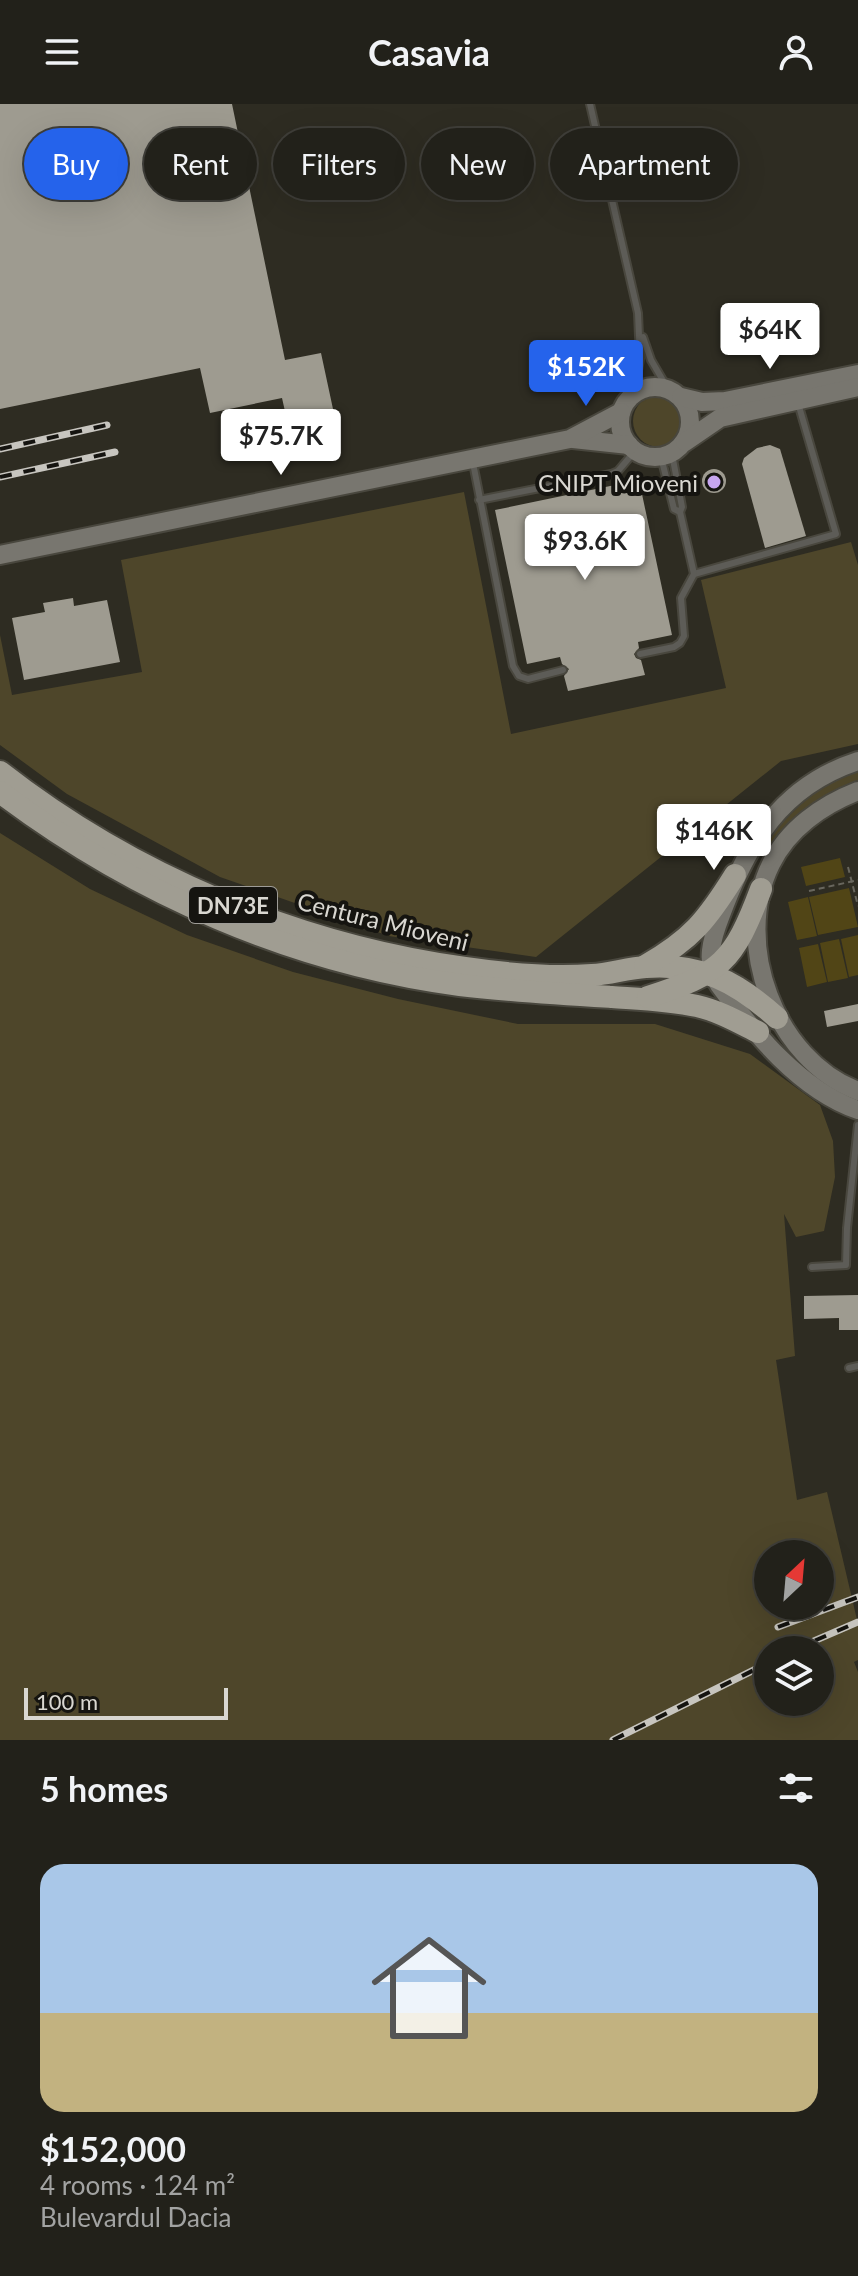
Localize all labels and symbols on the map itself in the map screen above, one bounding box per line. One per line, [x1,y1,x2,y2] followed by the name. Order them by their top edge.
[723,303,817,371] pin: $64K
[530,340,642,408] pin: $152K
[216,409,346,477] pin: $75.7K
[538,468,698,497] place label: CNIPT Mioveni
[705,473,723,491] marker: CNIPT Mioveni
[520,514,650,582] pin: $93.6K
[658,804,770,872] pin: $146K
[294,886,472,956] street label: Centura Mioveni
[189,887,277,923] road number: DN73E
[754,1540,834,1620] north arrow
[24,1684,228,1720] scale bar

